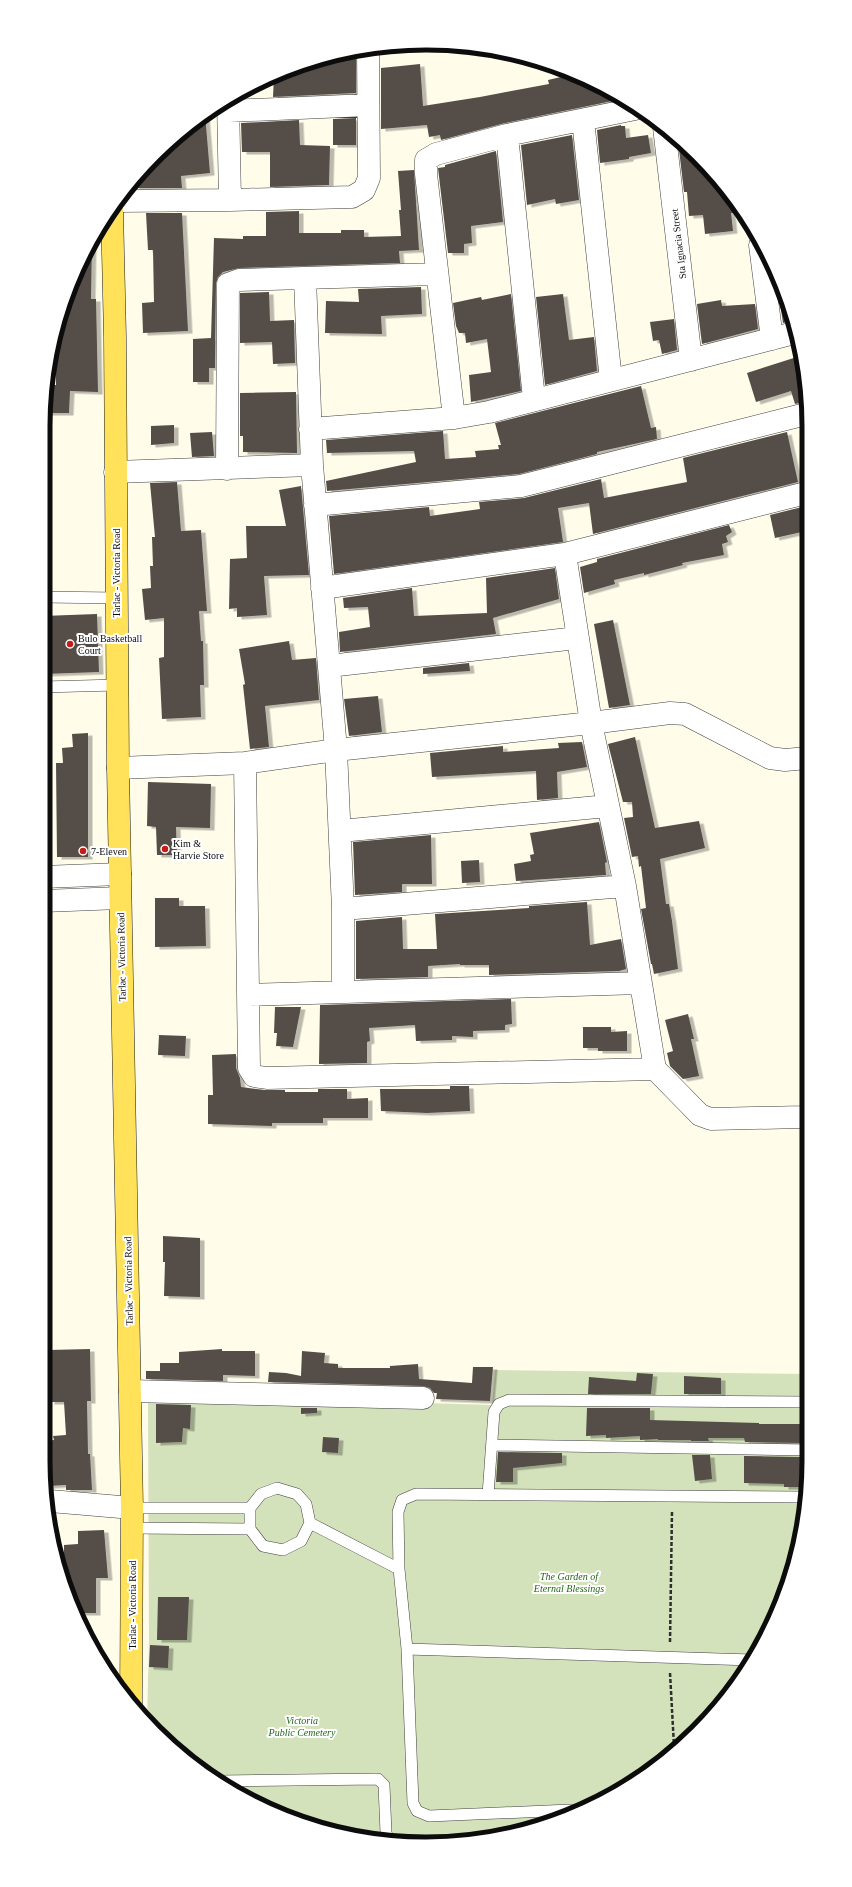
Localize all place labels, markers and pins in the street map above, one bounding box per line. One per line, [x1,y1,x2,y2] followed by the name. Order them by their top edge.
[78,633,142,656] place label: Bulo Basketball Court
[65,639,75,649] marker: Bulo Basketball Court
[173,838,224,861] place label: Kim & Harvie Store
[160,844,170,854] marker: Kim & Harvie Store
[78,846,88,856] marker: 7-Eleven
[91,846,127,857] place label: 7-Eleven

